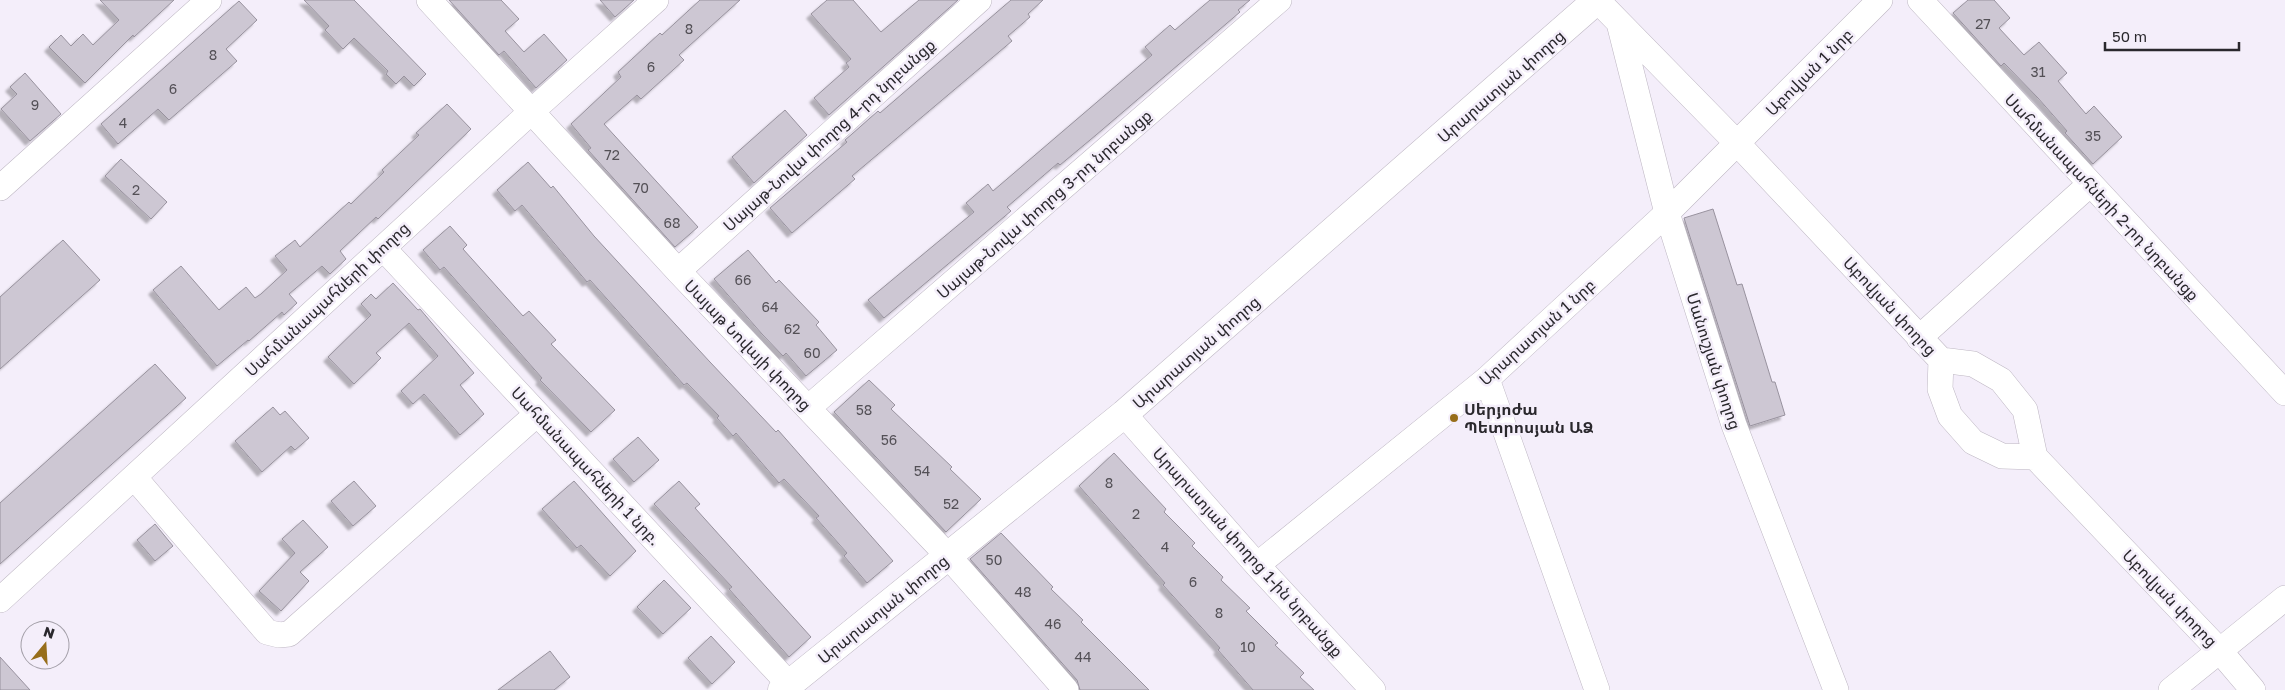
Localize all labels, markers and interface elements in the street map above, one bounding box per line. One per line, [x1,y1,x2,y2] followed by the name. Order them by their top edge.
[1975,15,1991,32] house number: 27
[685,20,693,37] house number: 8
[2105,20,2239,52] scale bar
[1761,24,1857,120] street label: Աբովյան 1 նրբ
[1433,25,1569,147] street label: Արարատյան փողոց
[2112,27,2147,45] text: 50 m
[719,34,939,236] street label: Սայաթ-Նովա փողոց 4-րդ նրբանցք
[209,46,217,63] house number: 8
[647,58,655,75] house number: 6
[2031,63,2046,80] house number: 31
[169,80,177,97] house number: 6
[2001,89,2203,305] street label: Սահմանապահների 2-րդ նրբանցք
[31,96,39,113] house number: 9
[932,105,1156,303] street label: Սայաթ-Նովա փողոց 3-րդ նրբանցք
[119,114,127,131] house number: 4
[2085,127,2101,144] house number: 35
[604,146,620,163] house number: 72
[633,179,649,196] house number: 70
[132,181,140,198] house number: 2
[663,214,681,231] house number: 68
[241,218,413,380] street label: Սահմանապահների փողոց
[1839,252,1941,360] street label: Աբովյան փողոց
[735,271,751,288] house number: 66
[1475,274,1599,390] street label: Արարատյան 1 նրբ
[680,275,816,415] street label: Սայաթ Նովայի փողոց
[1682,290,1746,432] street label: Մանուշյան փողոց
[1128,291,1264,413] street label: Արարատյան փողոց
[761,298,779,315] house number: 64
[784,320,800,337] house number: 62
[803,344,821,361] house number: 60
[507,382,665,550] street label: Սահմանապահների 1 նրբ.
[1464,399,1594,437] place label: Սերյոժա Պետրոսյան ԱՁ
[856,401,872,418] house number: 58
[1448,412,1460,424] marker: Սերյոժա Պետրոսյան ԱՁ
[881,431,897,448] house number: 56
[1149,443,1347,661] street label: Արարատյան փողոց 1-ին նրբանցք
[914,462,930,479] house number: 54
[1105,474,1113,491] house number: 8
[943,495,959,512] house number: 52
[1132,505,1140,522] house number: 2
[1161,538,1169,555] house number: 4
[2118,545,2222,651] street label: Աբովյան փողոց
[814,550,952,668] street label: Արարատյան փողոց
[986,551,1002,568] house number: 50
[1189,573,1197,590] house number: 6
[1014,583,1032,600] house number: 48
[1215,604,1223,621] house number: 8
[1044,615,1062,632] house number: 46
[20,620,70,670] north arrow
[41,622,57,642] text: N
[1240,638,1256,655] house number: 10
[1074,648,1092,665] house number: 44

